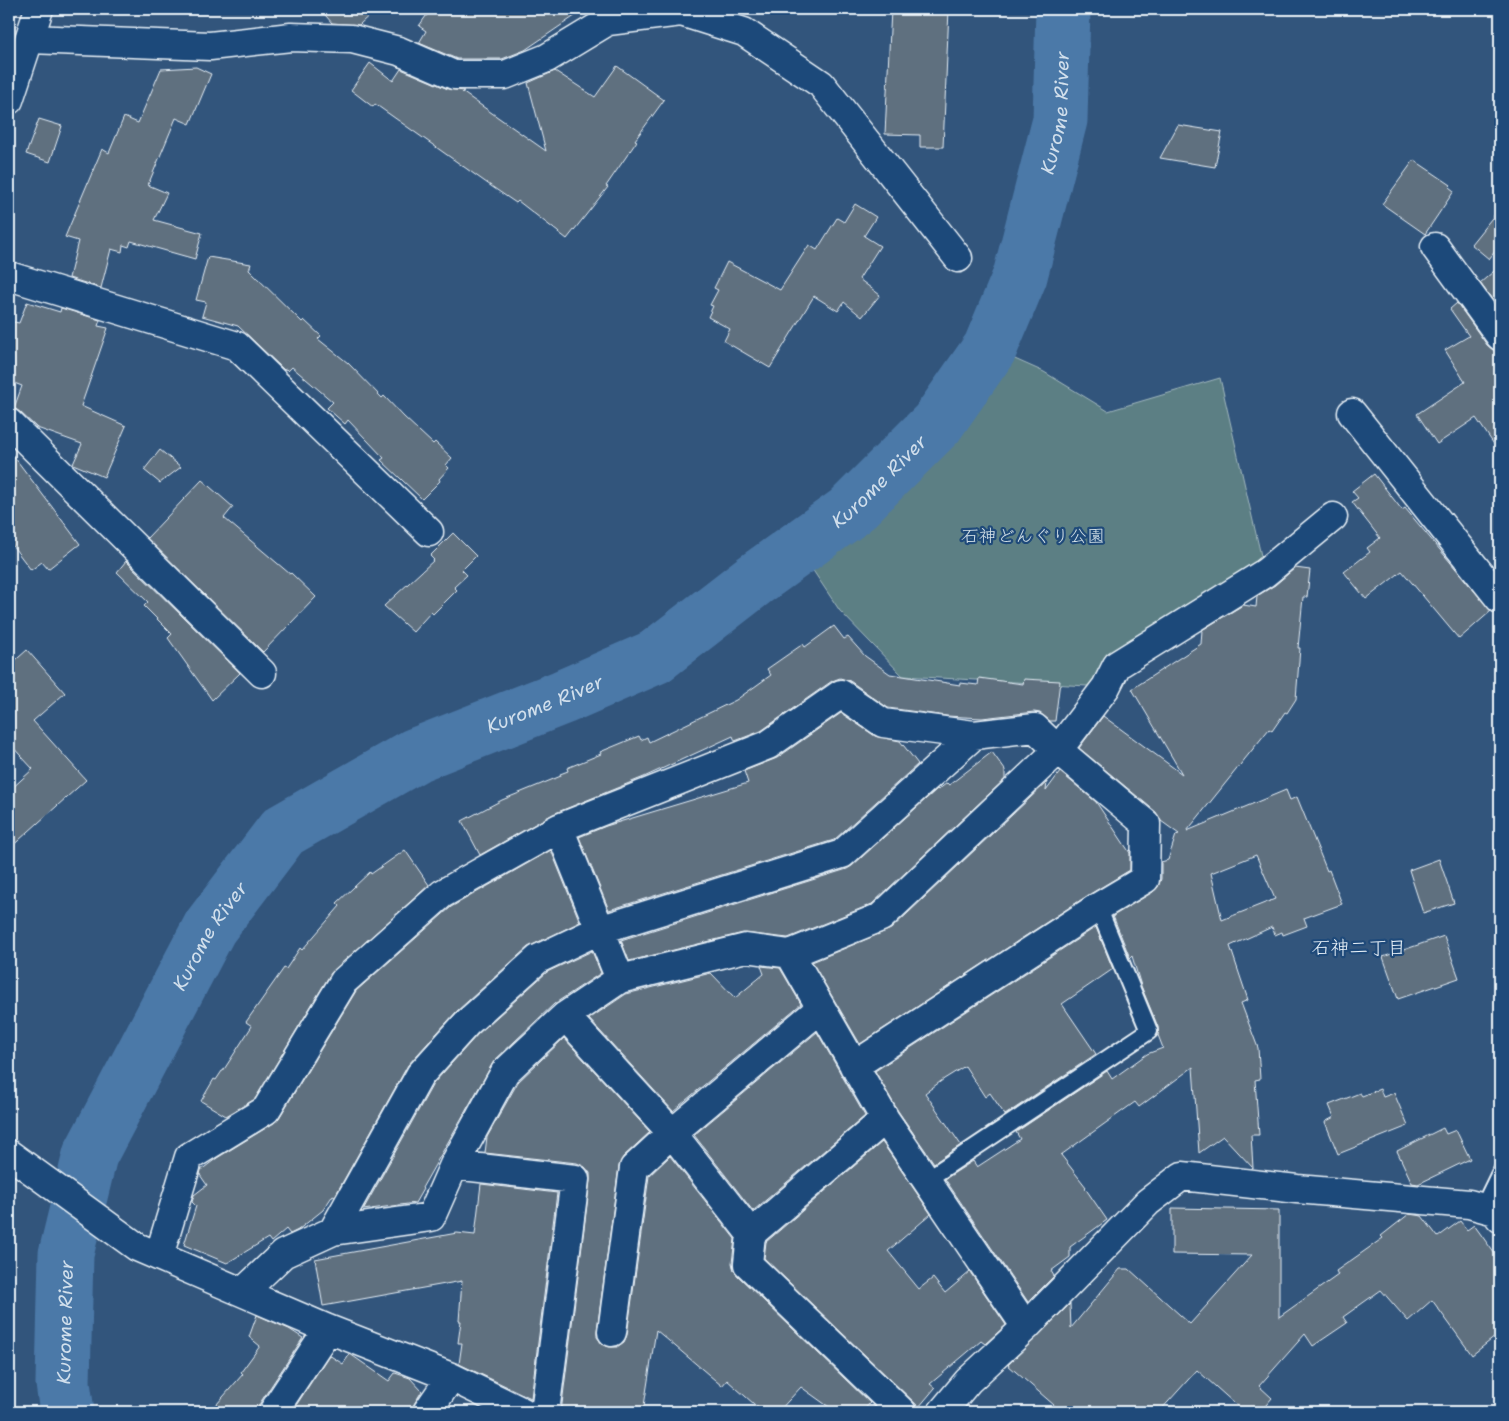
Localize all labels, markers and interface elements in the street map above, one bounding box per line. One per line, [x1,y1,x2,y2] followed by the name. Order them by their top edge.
[1034,50,1074,177] water label: Kurome River
[826,428,933,533] water label: Kurome River
[961,524,1105,548] park label: 石神どんぐり公園
[482,668,608,739] water label: Kurome River
[166,875,253,995] water label: Kurome River
[1311,935,1407,960] district label: 石神二丁目
[50,1259,78,1385] water label: Kurome River

